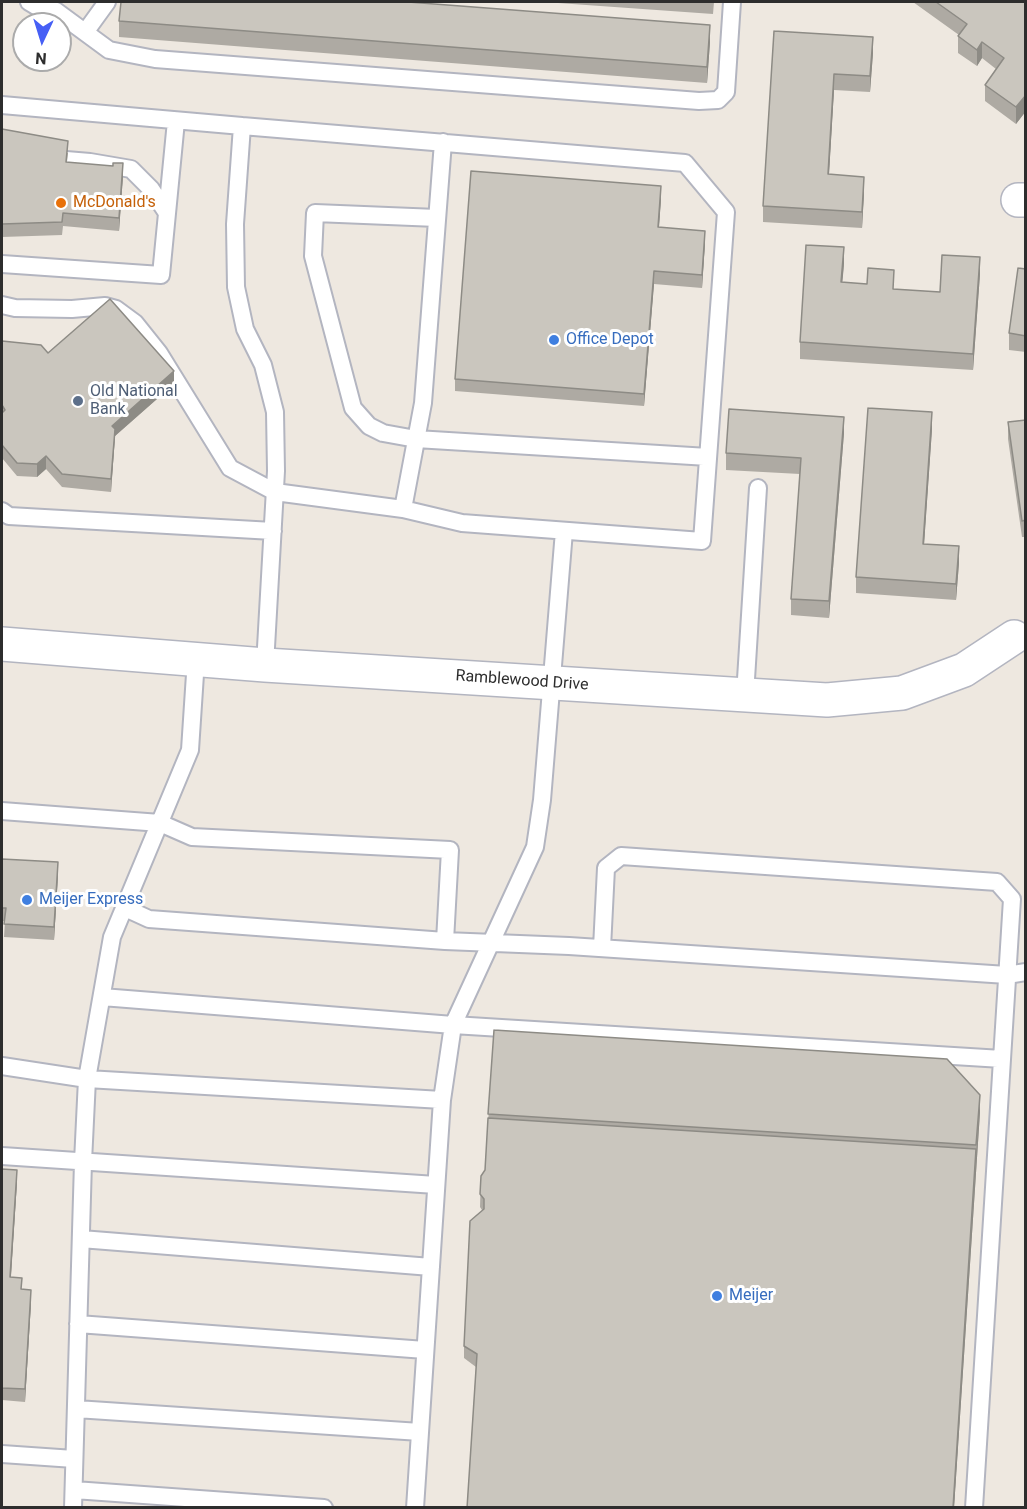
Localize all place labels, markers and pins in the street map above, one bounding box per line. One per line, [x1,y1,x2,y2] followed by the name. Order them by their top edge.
[73,193,156,213] place label: McDonald's
[54,196,68,210] marker: McDonald's
[566,330,654,350] place label: Office Depot
[547,333,561,347] marker: Office Depot
[90,382,178,420] place label: Old National Bank
[71,394,85,408] marker: Old National Bank
[39,890,143,910] place label: Meijer Express
[20,893,34,907] marker: Meijer Express
[729,1286,773,1306] place label: Meijer
[710,1289,724,1303] marker: Meijer

